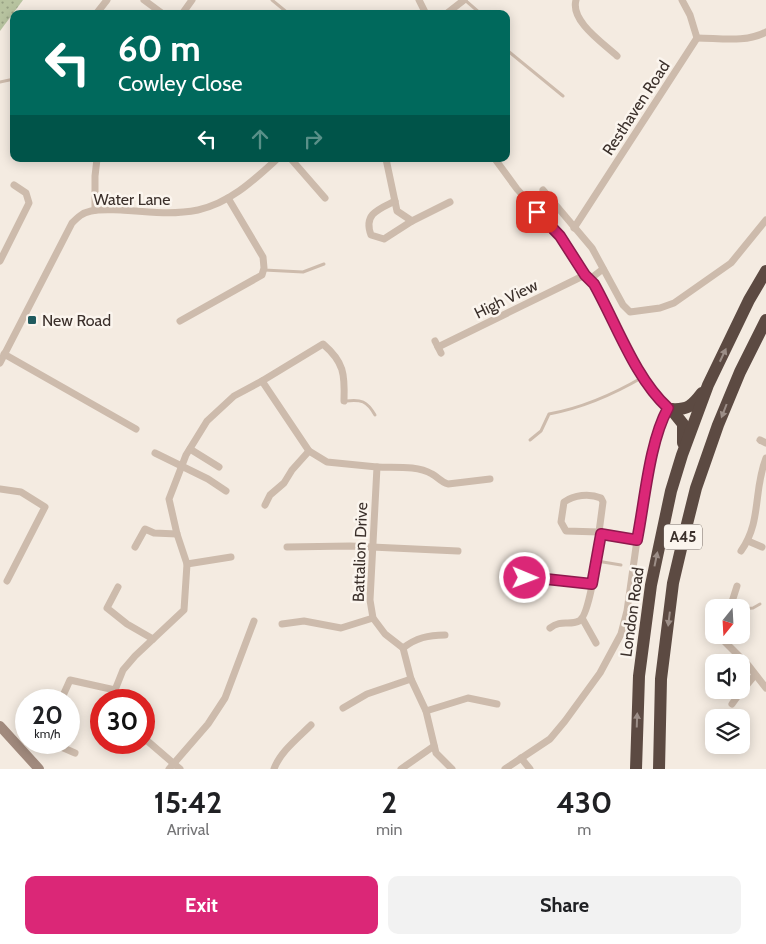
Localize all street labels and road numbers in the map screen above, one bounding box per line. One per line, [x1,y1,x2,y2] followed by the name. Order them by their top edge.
[598,57,674,159] street label: Resthaven Road
[93,190,171,209] street label: Water Lane
[471,275,541,323] street label: High View
[349,502,371,602] street label: Battalion Drive
[664,524,702,550] road number: A45
[616,566,648,658] street label: London Road

